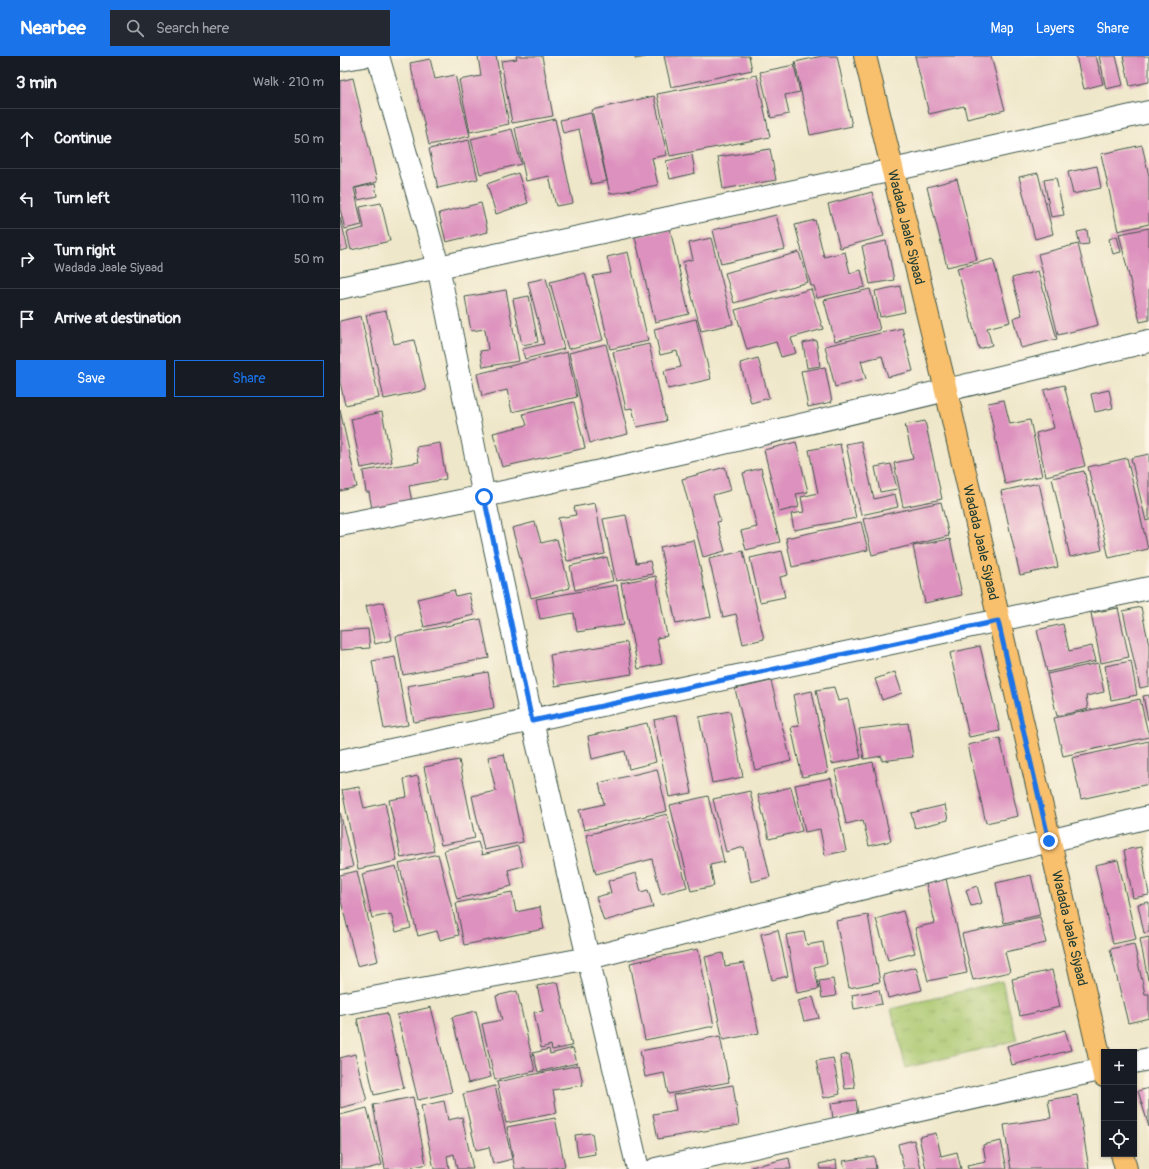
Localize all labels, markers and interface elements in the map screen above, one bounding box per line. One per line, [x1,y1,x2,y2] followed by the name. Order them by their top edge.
[110,10,390,46] search box
[20,16,86,40] text: Nearbee
[124,17,146,39] icon: search
[156,19,229,38] text: Search here
[991,20,1014,37] text: Map
[1036,20,1074,37] text: Layers
[1096,20,1129,37] text: Share
[16,72,57,93] text: 3 min
[253,74,324,90] text: Walk · 210 m
[16,128,38,150] icon: ahead
[54,129,112,148] text: Continue
[294,131,324,147] text: 50 m
[884,168,929,286] street label: Wadada Jaale Siyaad
[16,188,38,210] icon: left
[54,189,110,208] text: Turn left
[291,191,324,207] text: 110 m
[54,241,115,260] text: Turn right
[16,248,38,270] icon: right
[294,251,324,267] text: 50 m
[54,260,163,276] text: Wadada Jaale Siyaad
[16,308,38,330] icon: arrive
[54,309,181,328] text: Arrive at destination
[16,360,166,397] button: Save
[174,360,324,397] button: Share
[960,483,1003,602] street label: Wadada Jaale Siyaad
[475,488,493,506] route start
[1040,832,1058,850] route end
[1048,869,1092,988] street label: Wadada Jaale Siyaad
[1101,1049,1137,1157] map controls
[1101,1049,1137,1085] button: +
[1101,1085,1137,1121] button: −
[1101,1121,1137,1157] button: locate

